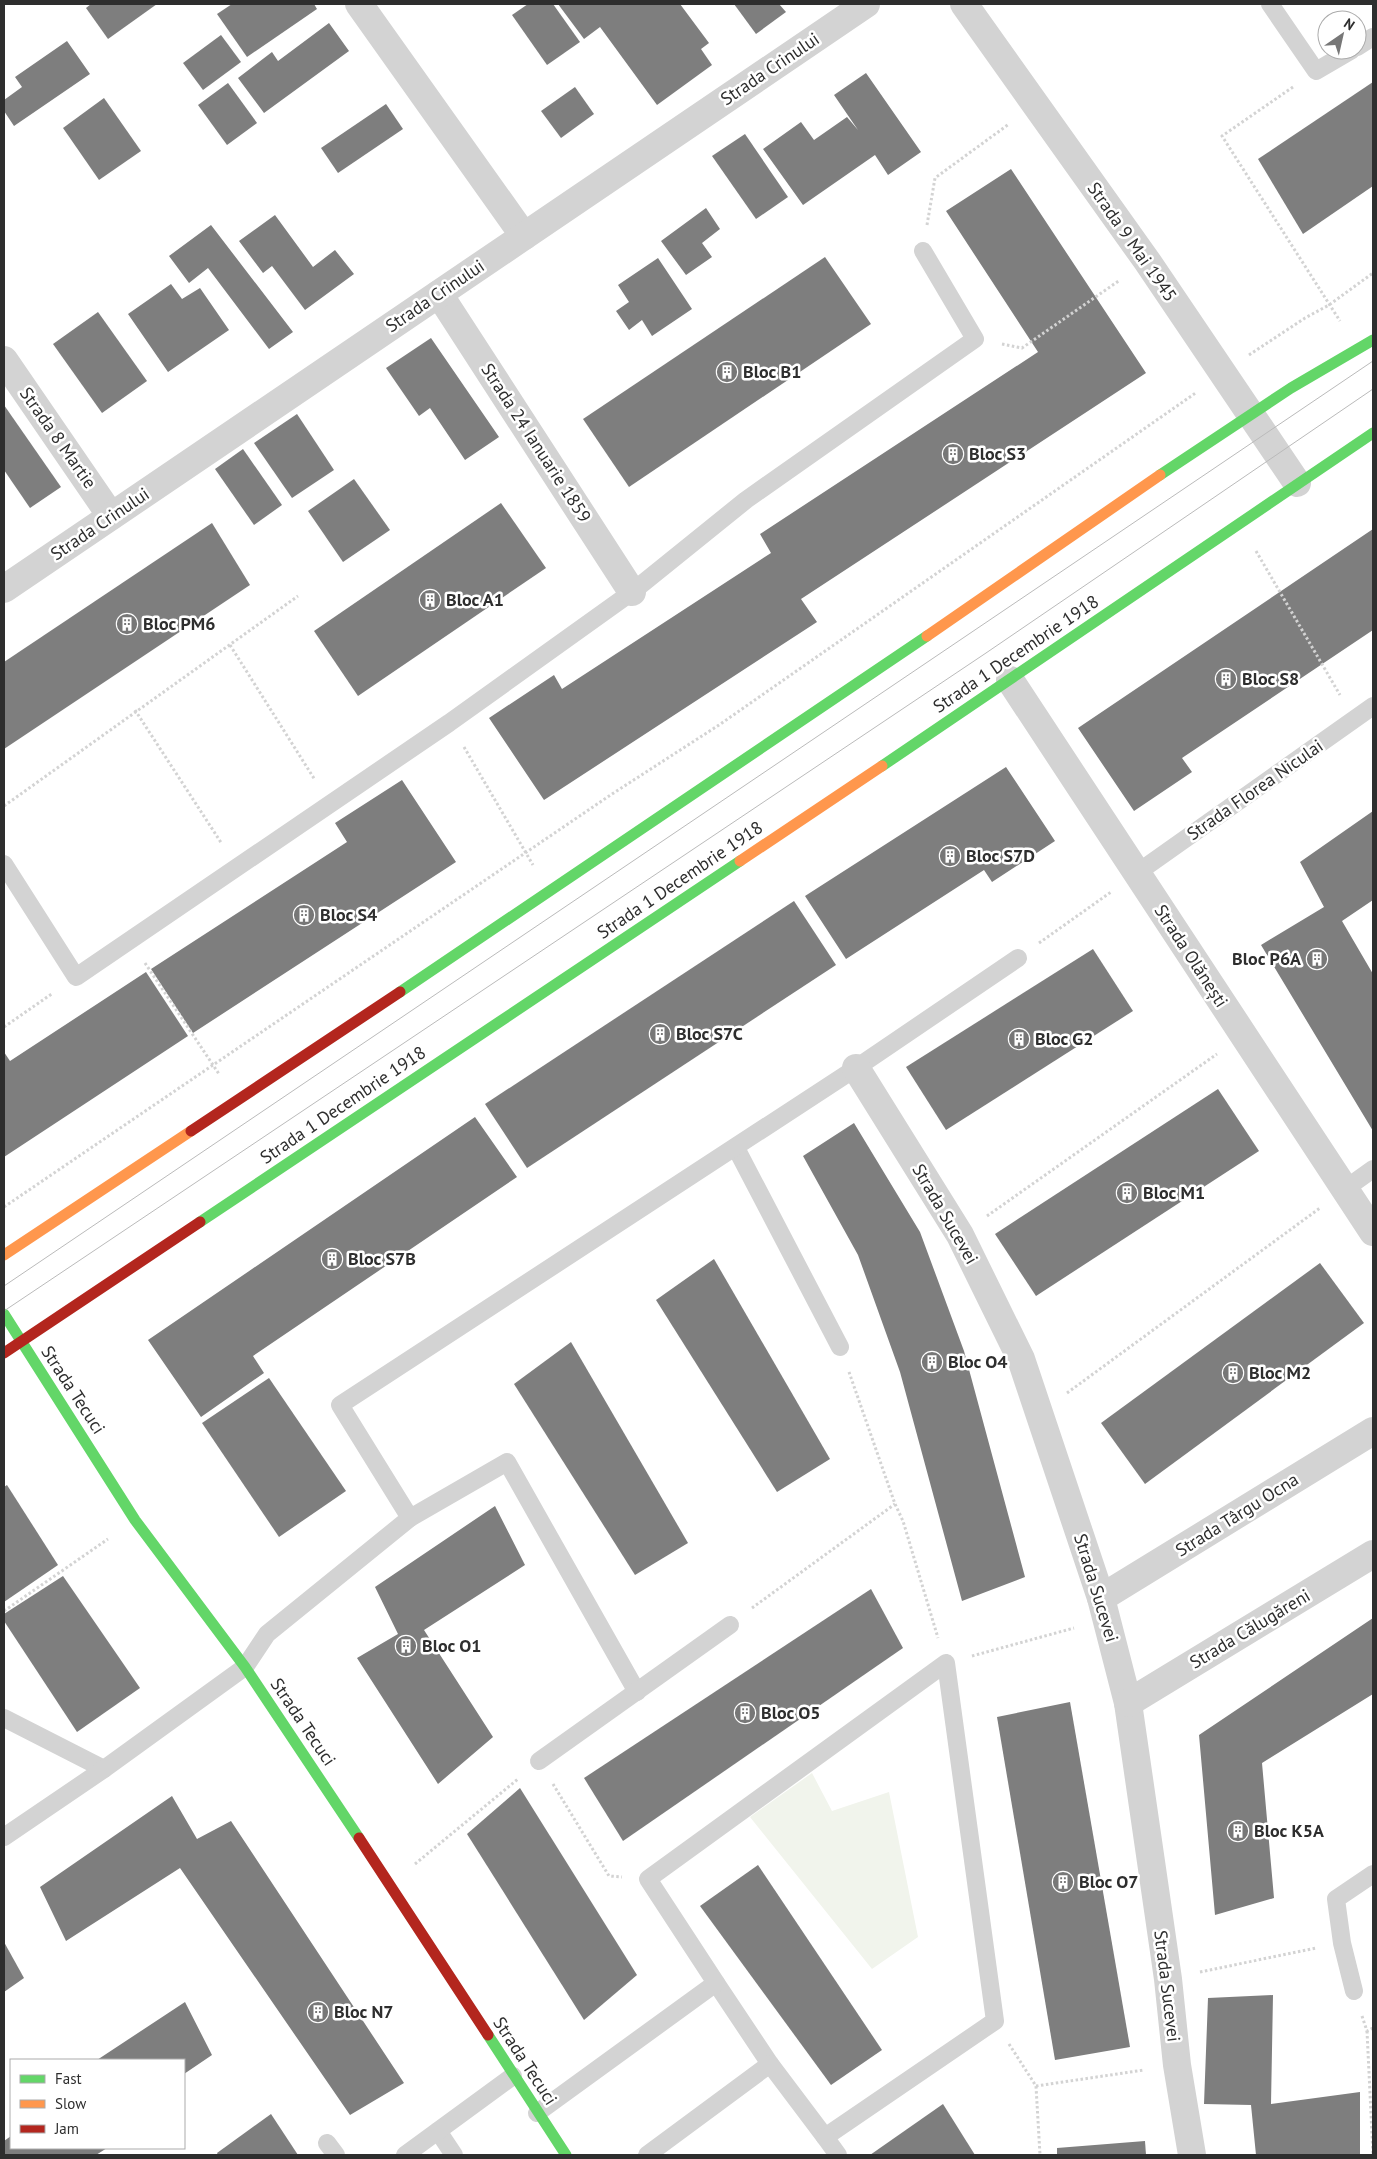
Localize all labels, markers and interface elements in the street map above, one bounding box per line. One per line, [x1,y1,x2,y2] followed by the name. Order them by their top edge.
[1317,10,1367,60] north arrow
[1340,14,1358,34] text: N
[716,27,824,110] street label: Strada Crinului
[1083,177,1182,306] street label: Strada 9 Mai 1945
[381,254,489,337] street label: Strada Crinului
[476,359,597,527] street label: Strada 24 Ianuarie 1859
[715,360,739,384] building icon: Bloc B1
[743,360,801,383] place label: Bloc B1
[15,383,102,493] street label: Strada 8 Martie
[941,442,965,466] building icon: Bloc S3
[969,442,1026,465] place label: Bloc S3
[46,482,154,565] street label: Strada Crinului
[418,588,442,612] building icon: Bloc A1
[446,588,504,611] place label: Bloc A1
[929,590,1103,718] street label: Strada 1 Decembrie 1918
[115,612,139,636] building icon: Bloc PM6
[143,612,215,635] place label: Bloc PM6
[1214,667,1238,691] building icon: Bloc S8
[1242,667,1299,690] place label: Bloc S8
[1182,734,1327,845] street label: Strada Florea Niculai
[593,816,767,944] street label: Strada 1 Decembrie 1918
[938,844,962,868] building icon: Bloc S7D
[966,844,1035,867] place label: Bloc S7D
[1150,900,1233,1012] street label: Strada Olănești
[292,903,316,927] building icon: Bloc S4
[320,903,377,926] place label: Bloc S4
[1232,947,1301,970] place label: Bloc P6A
[1305,947,1329,971] building icon: Bloc P6A
[648,1022,672,1046] building icon: Bloc S7C
[676,1022,743,1045] place label: Bloc S7C
[1007,1027,1031,1051] building icon: Bloc G2
[1035,1027,1093,1050] place label: Bloc G2
[256,1041,430,1169] street label: Strada 1 Decembrie 1918
[907,1159,983,1268] street label: Strada Sucevei
[1115,1181,1139,1205] building icon: Bloc M1
[1143,1181,1205,1204] place label: Bloc M1
[320,1247,344,1271] building icon: Bloc S7B
[348,1247,416,1270] place label: Bloc S7B
[36,1341,111,1438] street label: Strada Tecuci
[920,1350,944,1374] building icon: Bloc O4
[948,1350,1008,1373] place label: Bloc O4
[1221,1361,1245,1385] building icon: Bloc M2
[1249,1361,1311,1384] place label: Bloc M2
[1171,1468,1302,1562] street label: Strada Târgu Ocna
[1069,1531,1124,1645] street label: Strada Sucevei
[1185,1583,1314,1674] street label: Strada Călugăreni
[394,1634,418,1658] building icon: Bloc O1
[422,1634,482,1657] place label: Bloc O1
[266,1673,341,1770] street label: Strada Tecuci
[733,1701,757,1725] building icon: Bloc O5
[761,1701,821,1724] place label: Bloc O5
[1226,1819,1250,1843] building icon: Bloc K5A
[1254,1819,1324,1842] place label: Bloc K5A
[1051,1870,1075,1894] building icon: Bloc O7
[1079,1870,1139,1893] place label: Bloc O7
[1149,1929,1186,2043] street label: Strada Sucevei
[306,2000,330,2024] building icon: Bloc N7
[334,2000,394,2023] place label: Bloc N7
[488,2012,563,2109] street label: Strada Tecuci
[10,2059,185,2149] legend
[55,2069,82,2088] text: Fast
[55,2094,86,2113] text: Slow
[54,2119,79,2138] text: Jam

